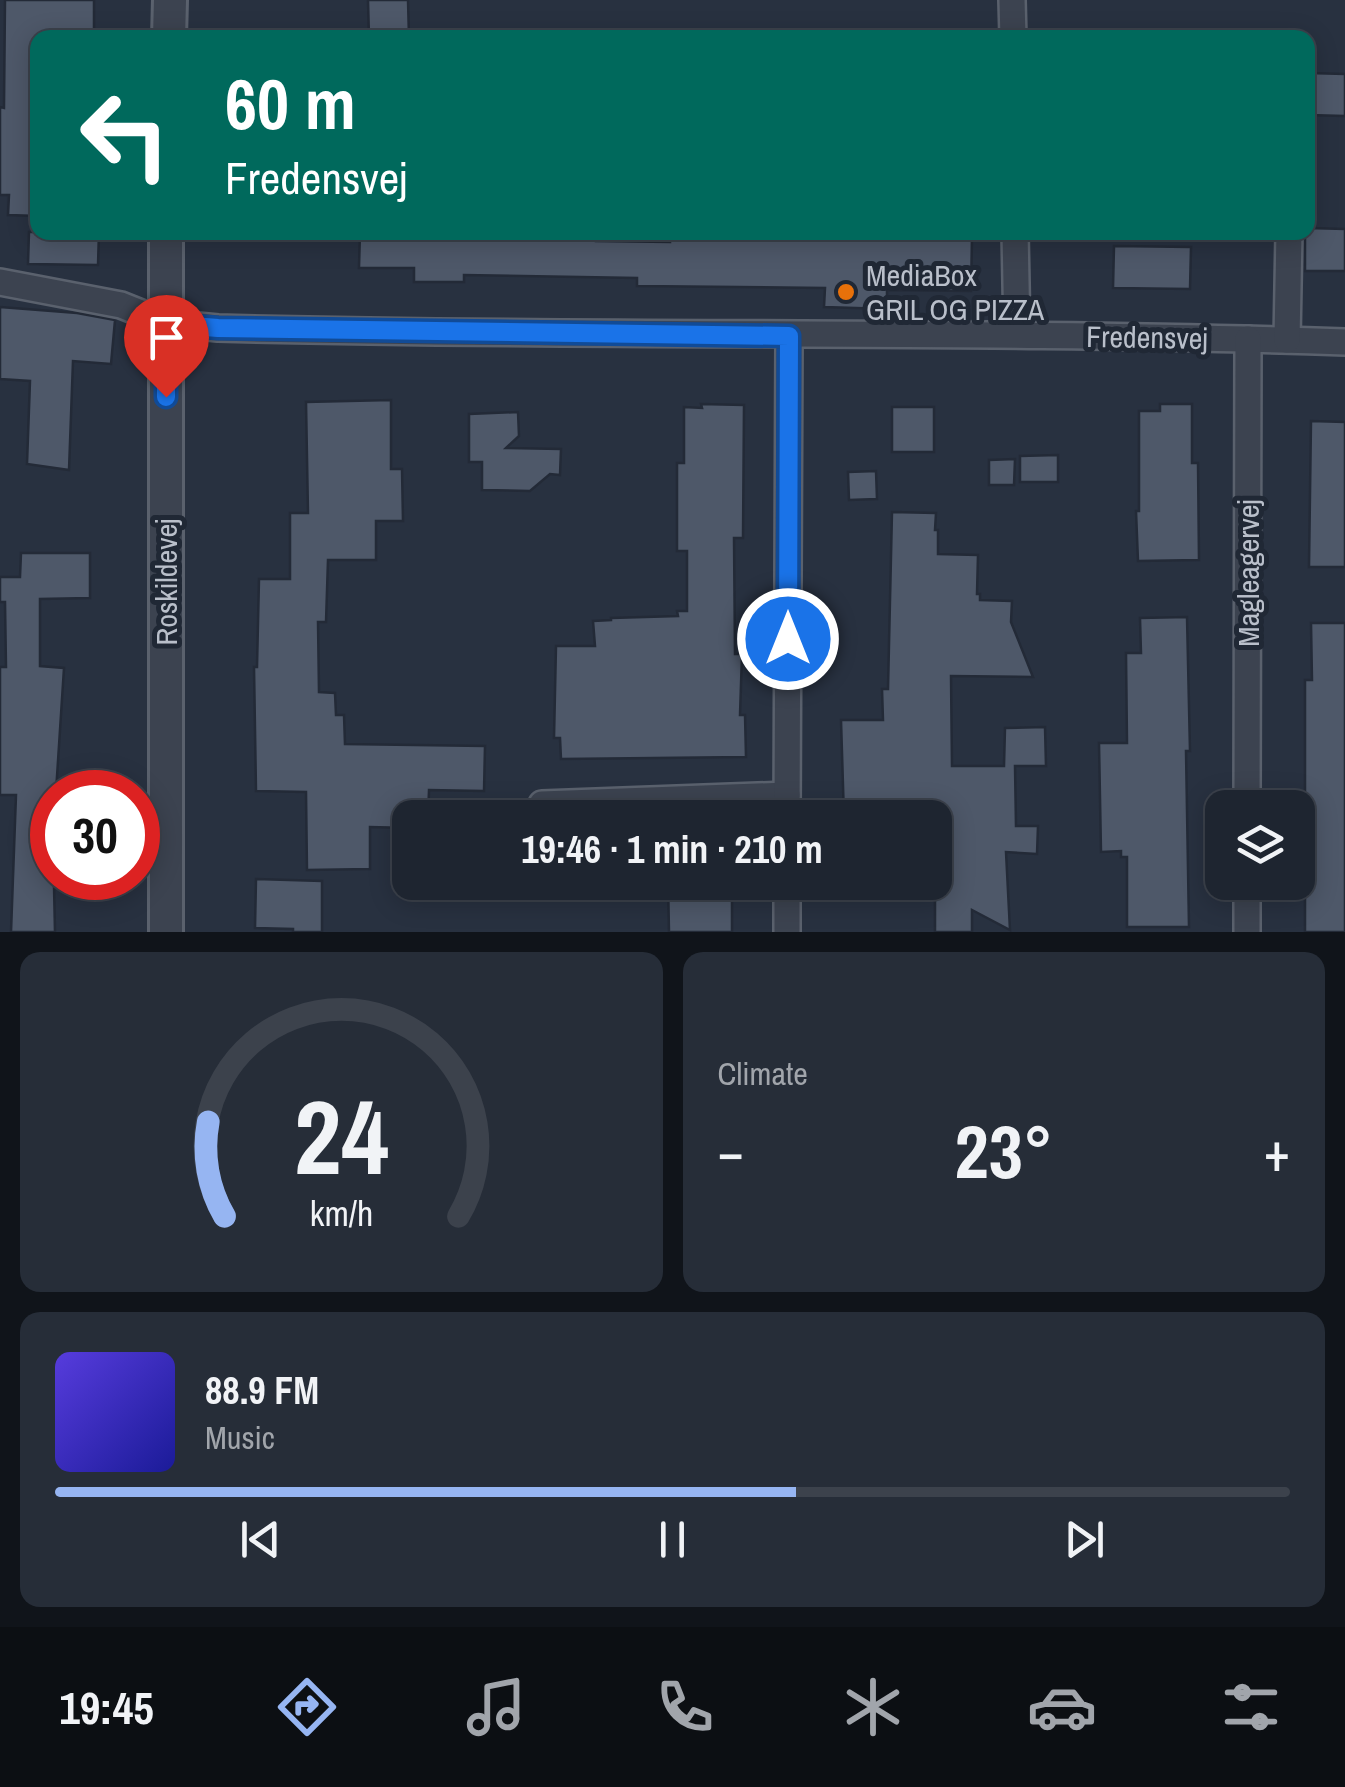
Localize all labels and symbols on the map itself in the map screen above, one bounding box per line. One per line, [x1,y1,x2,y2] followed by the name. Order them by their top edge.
[866,255,1045,329] place label: MediaBox GRIL OG PIZZA
[835,281,857,303] marker: MediaBox GRIL OG PIZZA
[124,295,209,398] pin
[1086,316,1208,358] street label: Fredensvej
[1228,499,1268,647] street label: Magleagervej
[146,518,186,646] street label: Roskildevej
[736,587,840,691] position arrow
[30,770,160,900] speed limit sign: 30

